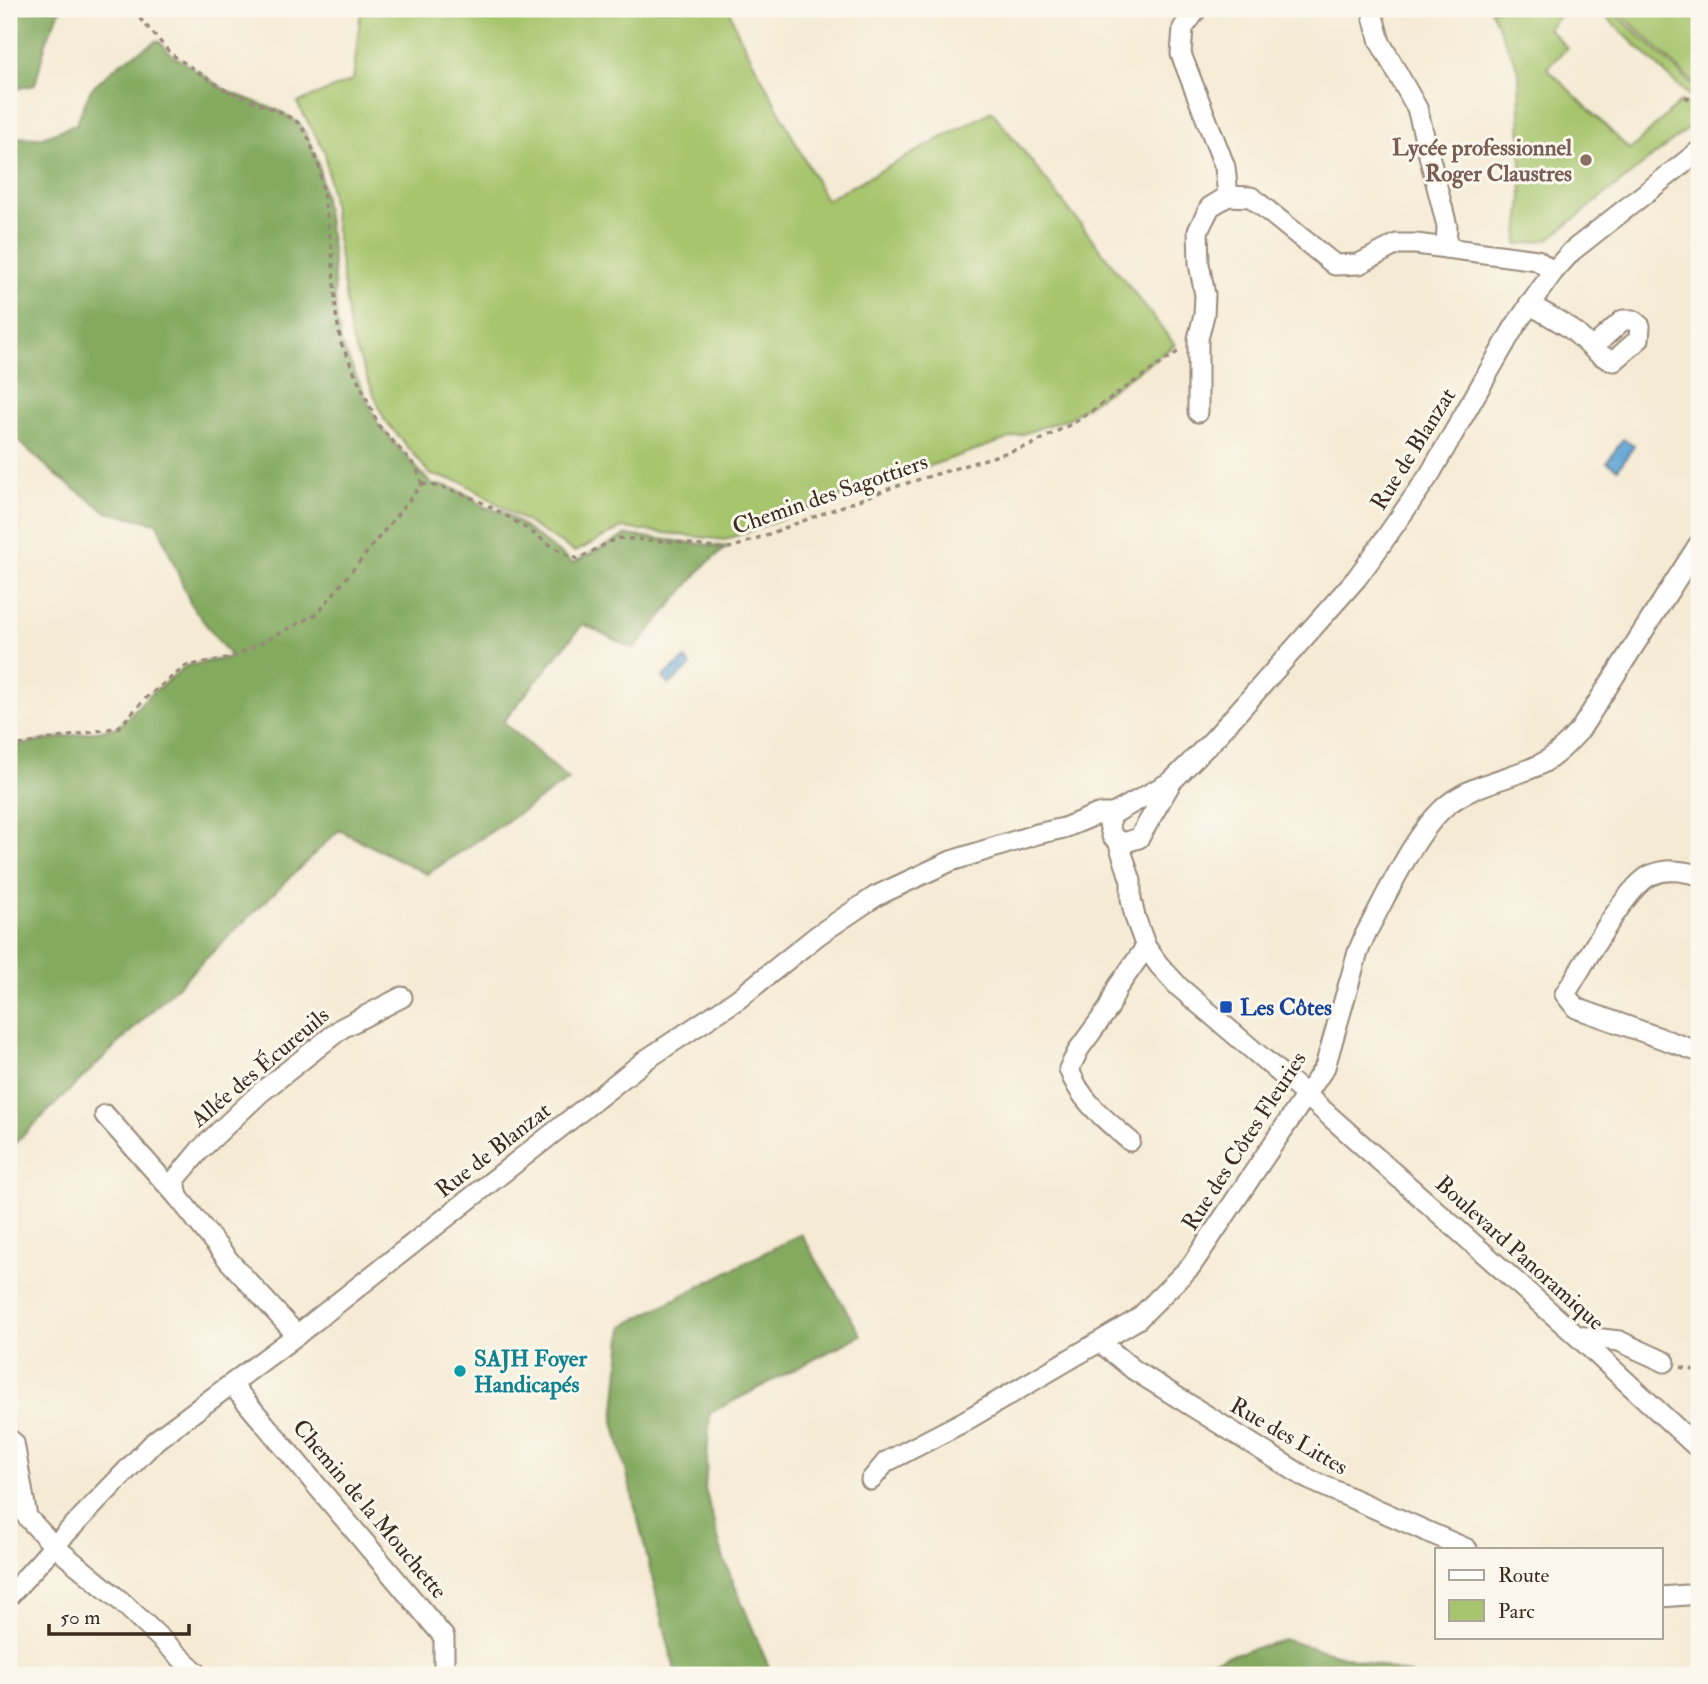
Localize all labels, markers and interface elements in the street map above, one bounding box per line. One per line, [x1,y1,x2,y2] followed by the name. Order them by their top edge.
[1392,133,1573,189] place label: Lycée professionnel Roger Claustres
[1578,152,1594,168] marker: Lycée professionnel Roger Claustres
[1364,383,1462,515] street label: Rue de Blanzat
[729,447,932,541] street label: Chemin des Sagottiers
[1240,993,1332,1022] place label: Les Côtes
[1218,999,1234,1015] marker: Les Côtes
[184,1001,335,1134] street label: Allée des Écureuils
[1175,1046,1313,1236] street label: Rue des Côtes Fleuries
[429,1096,557,1204] street label: Rue de Blanzat
[1429,1169,1611,1337] street label: Boulevard Panoramique
[474,1344,587,1400] place label: SAJH Foyer Handicapés
[452,1363,468,1379] marker: SAJH Foyer Handicapés
[1225,1391,1353,1481] street label: Rue des Littes
[286,1413,454,1605] street label: Chemin de la Mouchette
[1435,1548,1662,1638] legend
[1498,1562,1550,1589] text: Route
[49,1593,189,1637] scale bar
[1498,1598,1535,1625] text: Parc
[60,1604,101,1631] text: 50 m

